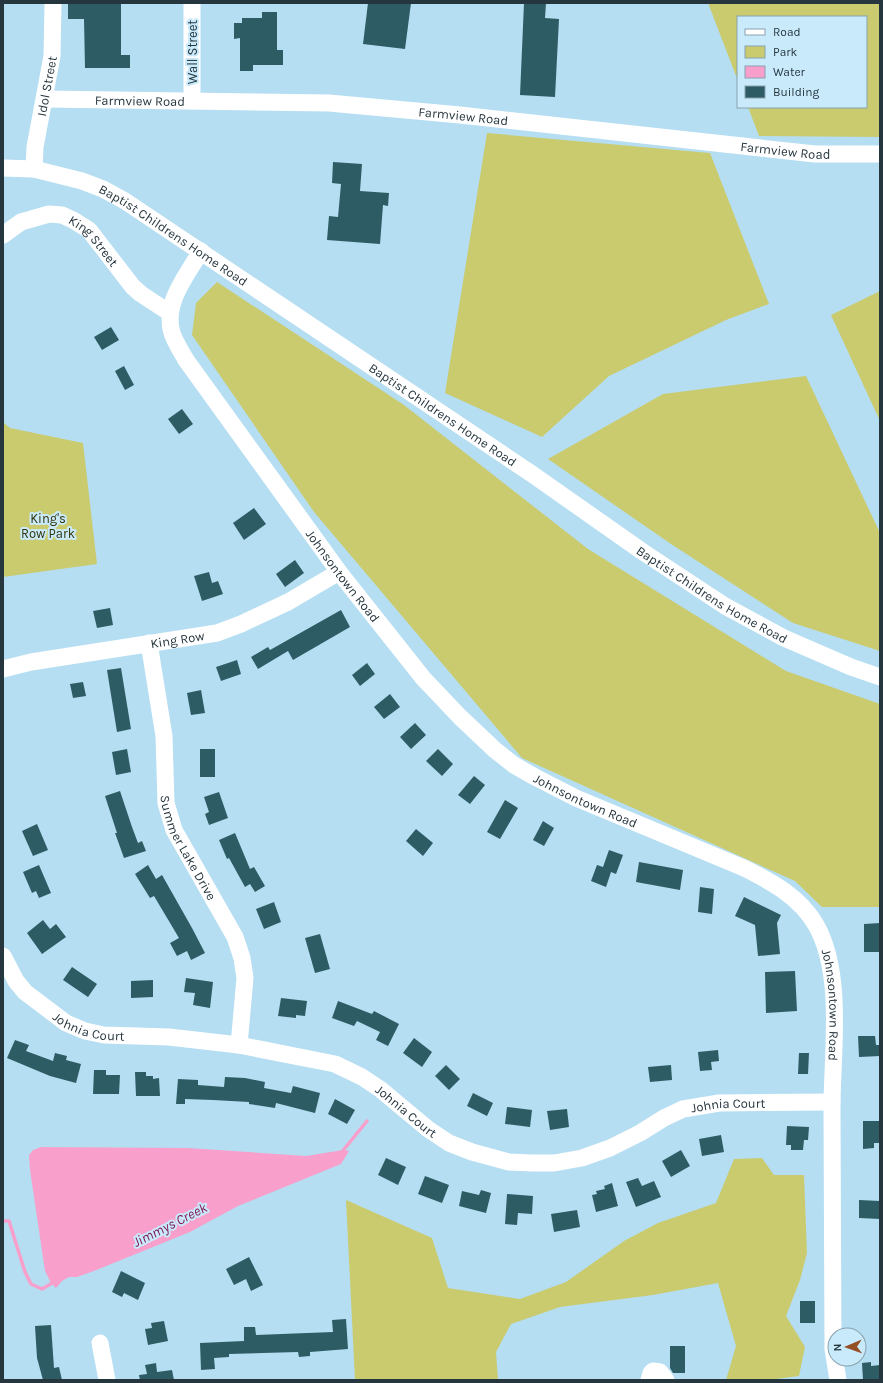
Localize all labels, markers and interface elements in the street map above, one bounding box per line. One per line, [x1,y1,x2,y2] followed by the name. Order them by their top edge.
[737,16,867,108] legend
[185,20,200,84] street label: Wall Street
[773,25,801,39] text: Road
[773,45,798,59] text: Park
[33,55,59,117] street label: Idol Street
[773,65,806,79] text: Water
[773,85,820,99] text: Building
[95,92,185,108] street label: Farmview Road
[418,104,509,128] street label: Farmview Road
[740,138,830,162] street label: Farmview Road
[97,181,251,289] street label: Baptist Childrens Home Road
[66,212,122,269] street label: King Street
[366,360,520,469] street label: Baptist Childrens Home Road
[21,511,75,541] park label: King's Row Park
[303,526,383,625] street label: Johnsontown Road
[634,542,790,646] street label: Baptist Childrens Home Road
[149,627,206,651] street label: King Row
[531,770,640,830] street label: Johnsontown Road
[158,795,220,903] street label: Summer Lake Drive
[819,947,842,1061] street label: Johnsontown Road
[50,1008,125,1043] street label: Johnia Court
[373,1081,440,1140] street label: Johnia Court
[690,1095,765,1115] street label: Johnia Court
[130,1199,211,1251] water label: Jimmys Creek
[827,1327,867,1367] north arrow
[831,1343,844,1352] text: N

